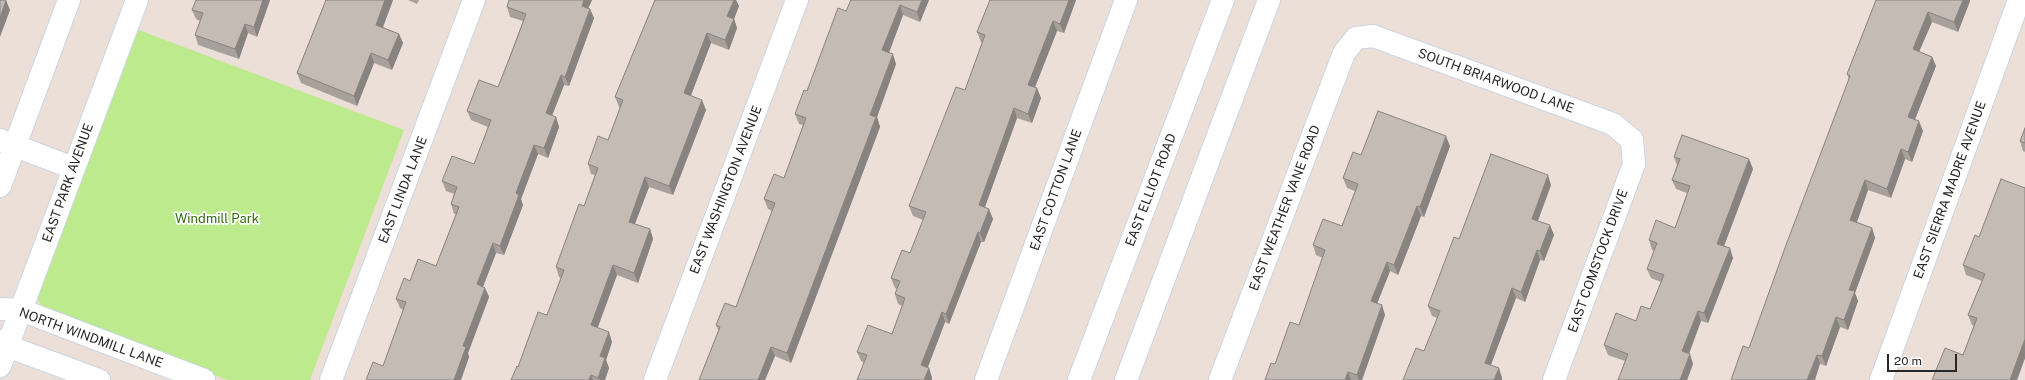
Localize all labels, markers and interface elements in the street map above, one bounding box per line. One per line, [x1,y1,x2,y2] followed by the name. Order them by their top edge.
[1416,45,1576,117] street label: SOUTH BRIARWOOD LANE
[1910,99,1990,281] street label: EAST SIERRA MADRE AVENUE
[687,104,765,276] street label: EAST WASHINGTON AVENUE
[39,121,97,245] street label: EAST PARK AVENUE
[1246,123,1324,293] street label: EAST WEATHER VANE ROAD
[1027,127,1085,253] street label: EAST COTTON LANE
[1122,131,1180,249] street label: EAST ELLIOT ROAD
[375,134,431,246] street label: EAST LINDA LANE
[1565,187,1631,335] street label: EAST COMSTOCK DRIVE
[175,211,259,227] park label: Windmill Park
[17,305,165,371] street label: NORTH WINDMILL LANE
[1889,346,1959,372] scale bar
[1894,354,1922,368] text: 20 m

